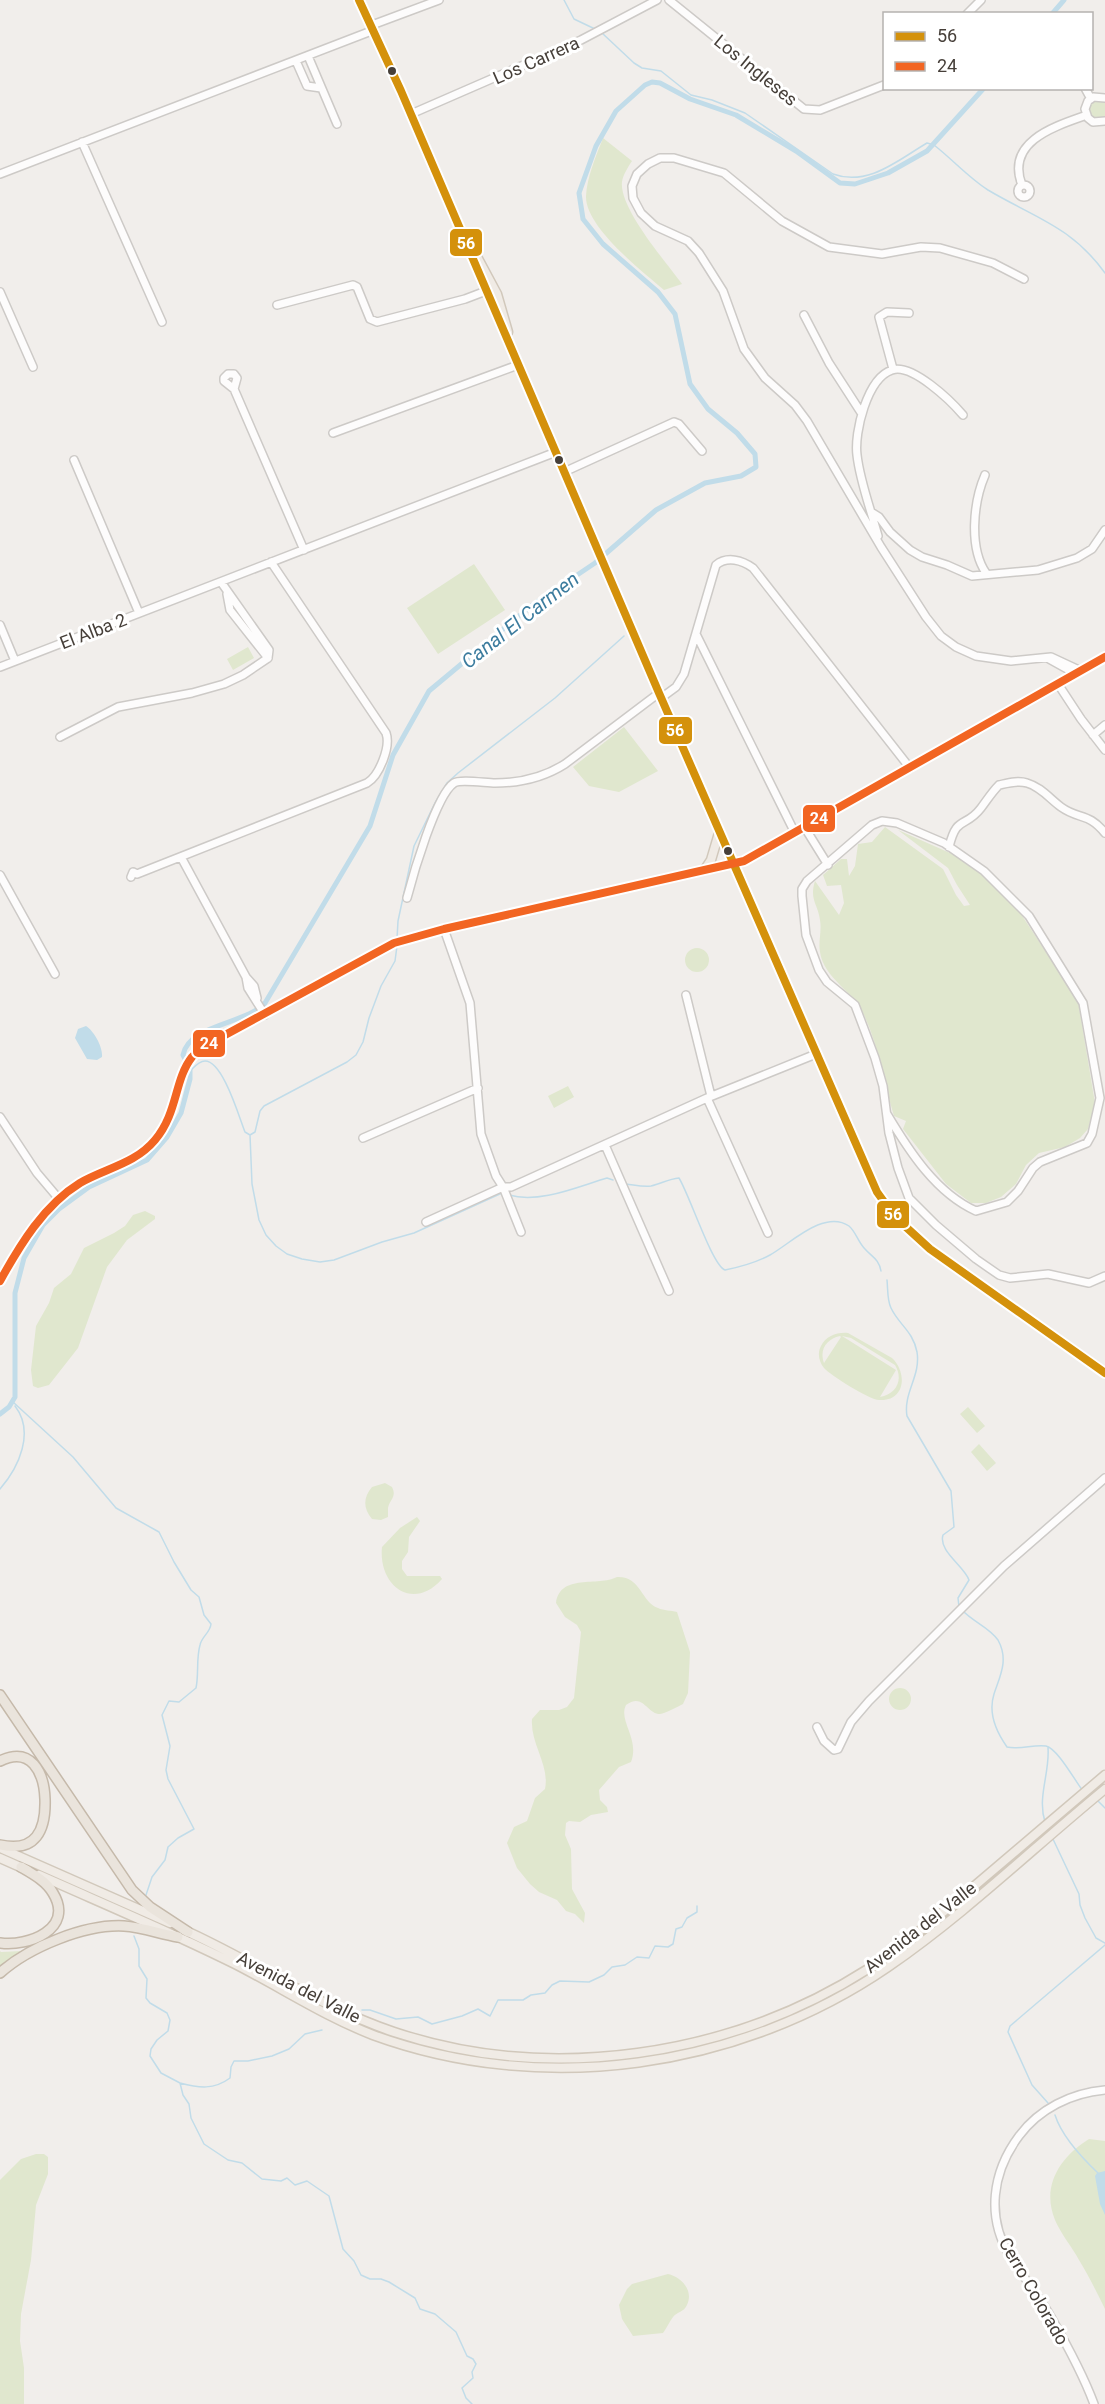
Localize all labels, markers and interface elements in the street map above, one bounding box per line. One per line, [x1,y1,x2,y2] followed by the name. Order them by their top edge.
[883,12,1093,90] legend
[937,25,957,46] text: 56
[710,30,802,110] street label: Los Ingleses
[490,32,582,88] street label: Los Carrera
[937,55,957,76] text: 24
[386,65,398,77] unlabelled marker
[449,228,483,257] line badge: 56
[457,234,475,253] text: 56
[553,454,565,466] unlabelled marker
[456,567,584,673] water label: Canal El Carmen
[57,609,129,653] street label: El Alba 2
[658,716,693,745] line badge: 56
[666,721,684,740] text: 56
[802,804,836,833] line badge: 24
[810,809,828,828] text: 24
[722,845,734,857] unlabelled marker
[192,1029,226,1058] line badge: 24
[200,1034,218,1053] text: 24
[876,1200,910,1229] line badge: 56
[884,1205,902,1224] text: 56
[860,1877,980,1977] street label: Avenida del Valle
[234,1947,364,2027] street label: Avenida del Valle
[995,2234,1073,2348] street label: Cerro Colorado

